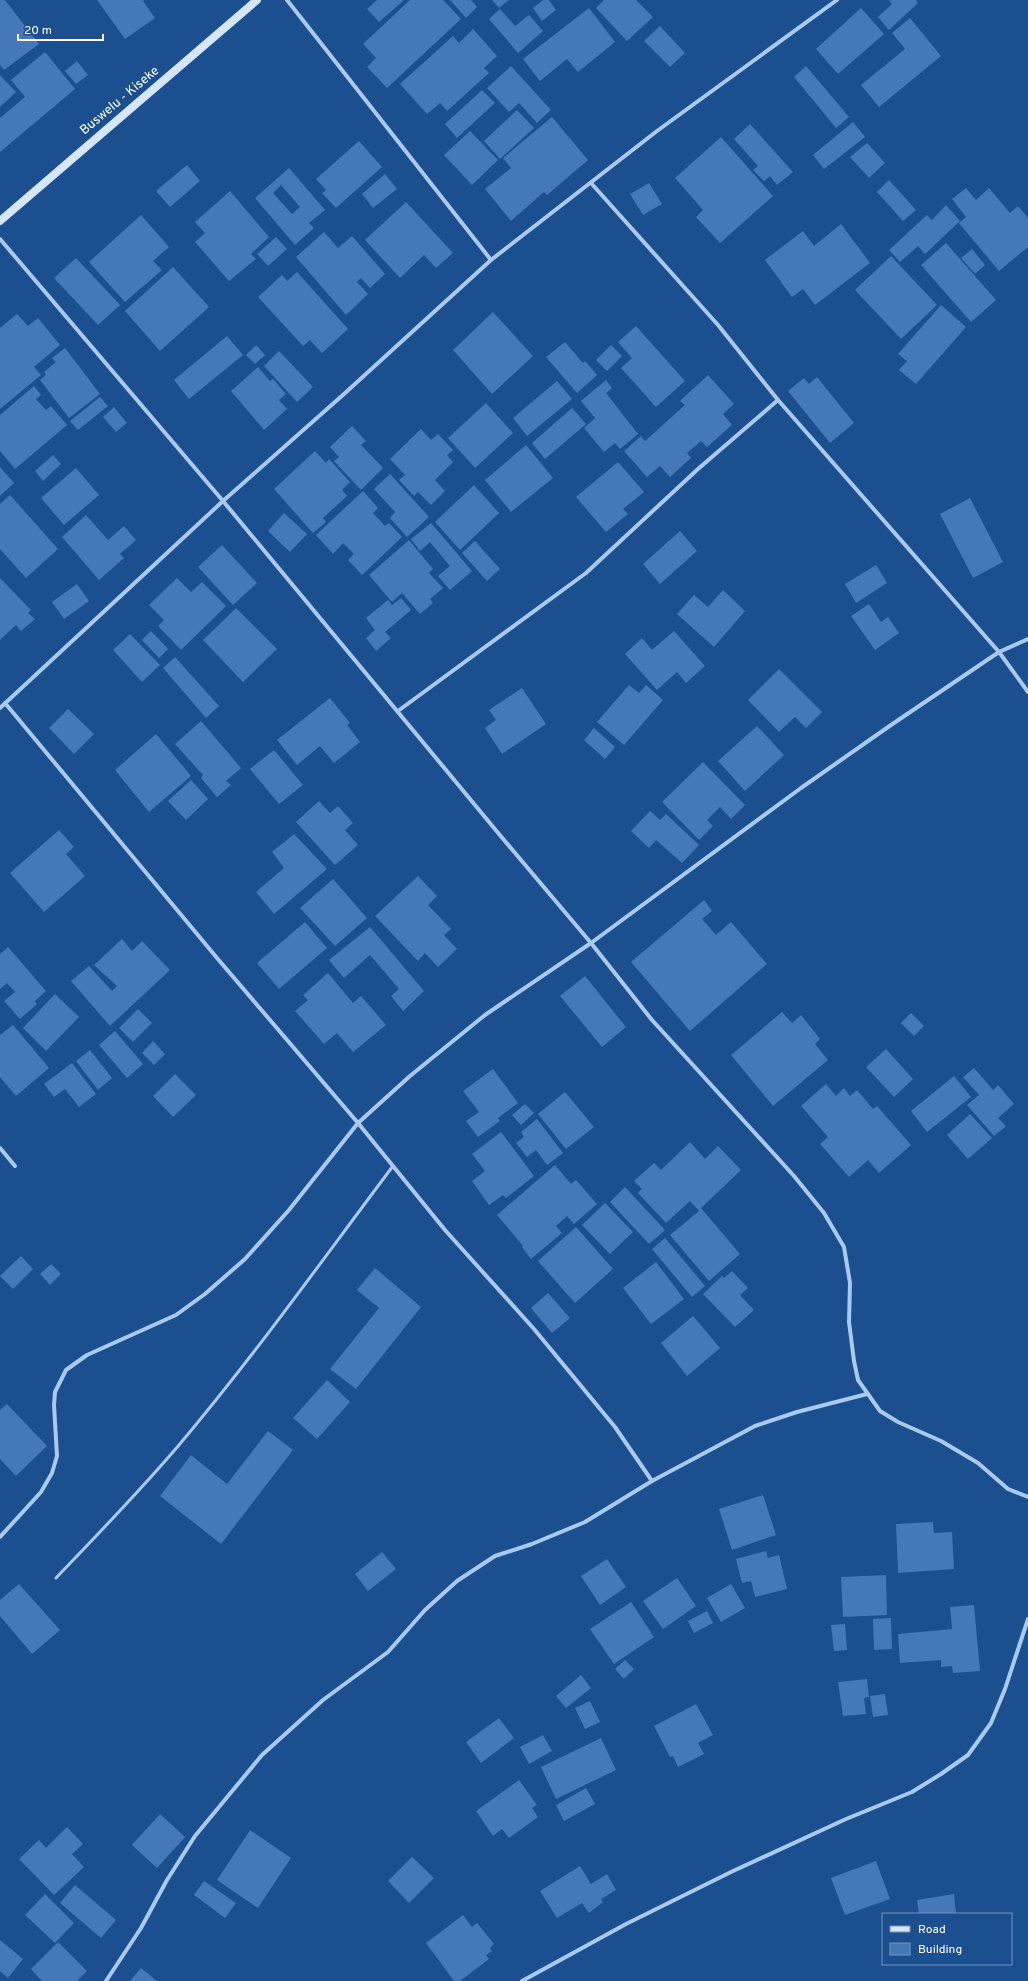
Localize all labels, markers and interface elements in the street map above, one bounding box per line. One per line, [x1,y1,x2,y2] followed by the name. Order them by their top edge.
[18,16,103,42] scale bar
[24,23,52,39] text: 20 m
[77,63,163,139] street label: Buswelu - Kiseke
[882,1913,1012,1965] legend
[918,1922,946,1938] text: Road
[918,1942,962,1958] text: Building

